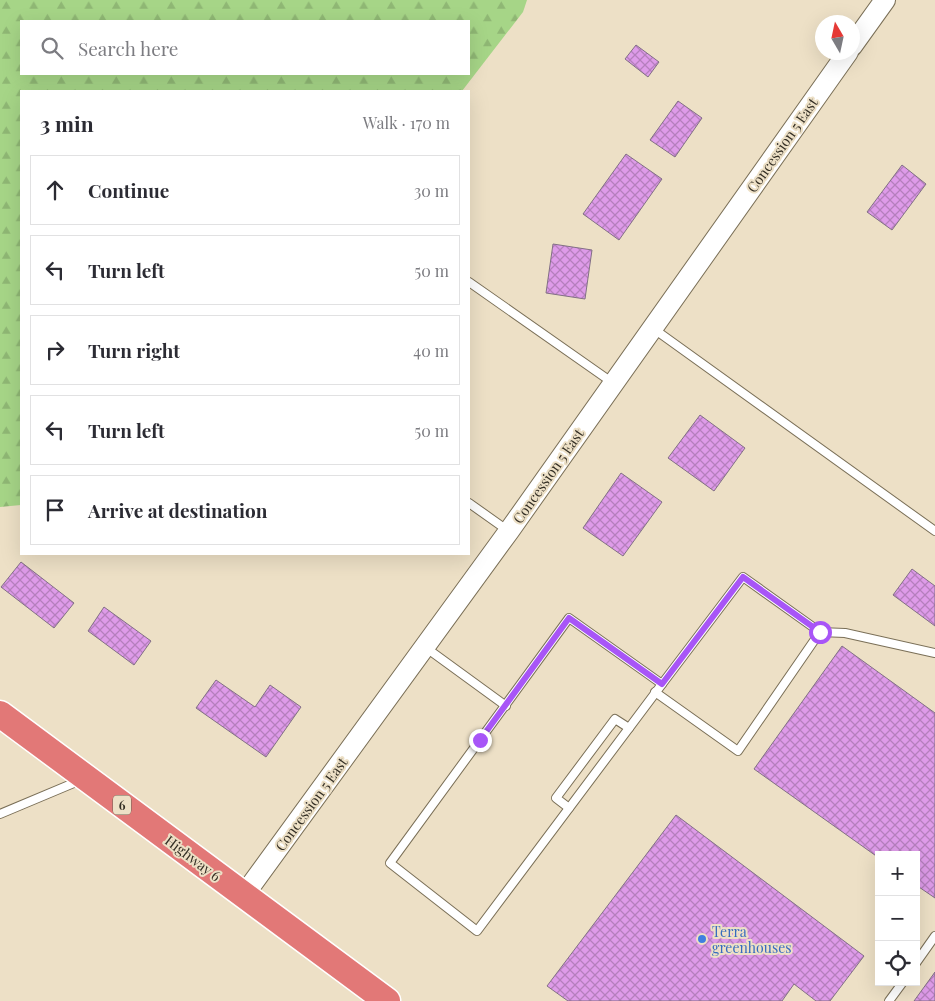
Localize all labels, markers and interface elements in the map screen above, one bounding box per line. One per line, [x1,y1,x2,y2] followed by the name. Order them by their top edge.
[815,15,860,60] north arrow
[20,20,470,75] search box
[38,34,66,62] icon: search
[78,35,178,61] text: Search here
[742,93,822,196] street label: Concession 5 East
[40,109,94,137] text: 3 min
[363,112,450,133] text: Walk · 170 m
[41,176,69,204] icon: ahead
[88,177,169,203] text: Continue
[414,180,449,201] text: 30 m
[41,256,69,284] icon: left
[88,257,165,283] text: Turn left
[415,260,449,281] text: 50 m
[41,336,69,364] icon: right
[88,337,180,363] text: Turn right
[413,340,449,361] text: 40 m
[41,416,69,444] icon: left
[88,417,165,443] text: Turn left
[415,420,449,441] text: 50 m
[508,424,588,527] street label: Concession 5 East
[41,496,69,524] icon: arrive
[88,497,268,523] text: Arrive at destination
[809,621,832,644] route start
[469,729,492,752] route end
[271,752,352,855] street label: Concession 5 East
[113,796,131,814] road number: 6
[161,831,225,885] street label: Highway 6
[875,851,920,986] map controls
[875,851,920,896] button: +
[875,896,920,941] button: −
[712,922,792,957] place label: Terra greenhouses
[696,933,708,945] marker: Terra greenhouses
[875,941,920,986] button: locate

